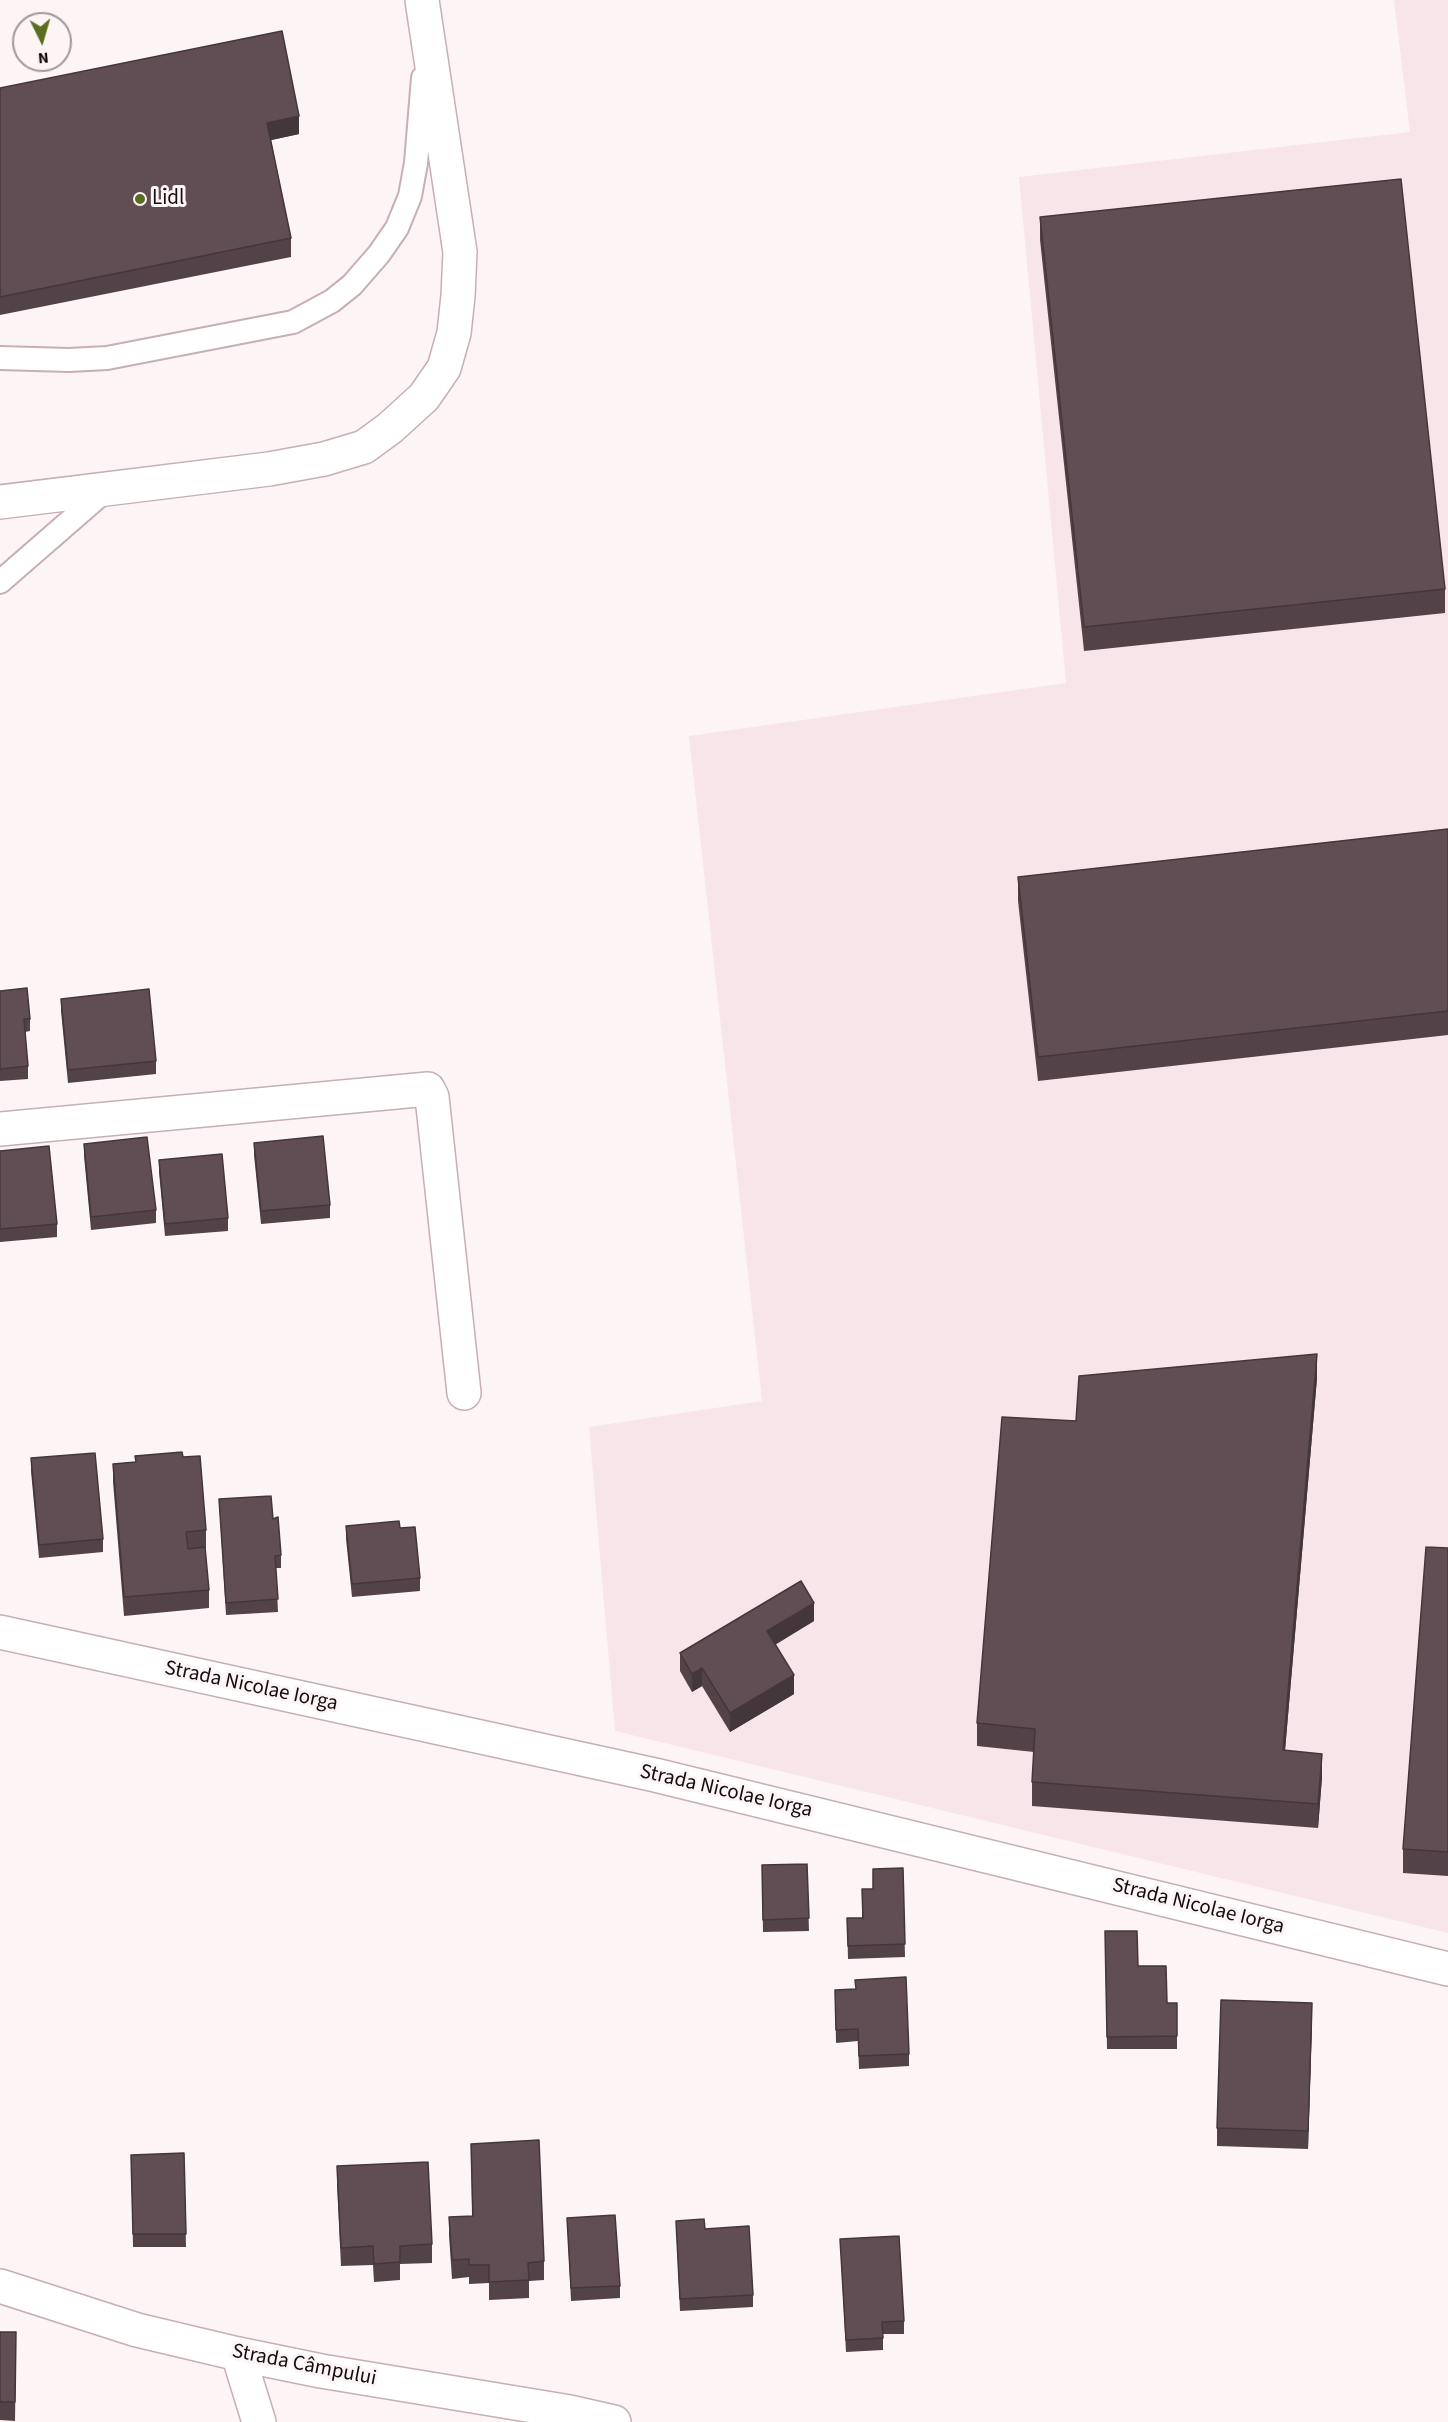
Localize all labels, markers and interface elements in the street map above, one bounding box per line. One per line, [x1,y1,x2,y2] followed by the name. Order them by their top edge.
[12,12,72,72] north arrow
[37,47,50,69] text: N
[152,186,184,212] place label: Lidl
[133,192,147,206] marker: Lidl
[162,1656,340,1718] street label: Strada Nicolae Iorga
[637,1760,815,1824] street label: Strada Nicolae Iorga
[1109,1873,1287,1941] street label: Strada Nicolae Iorga
[230,2340,378,2392] street label: Strada Câmpului

